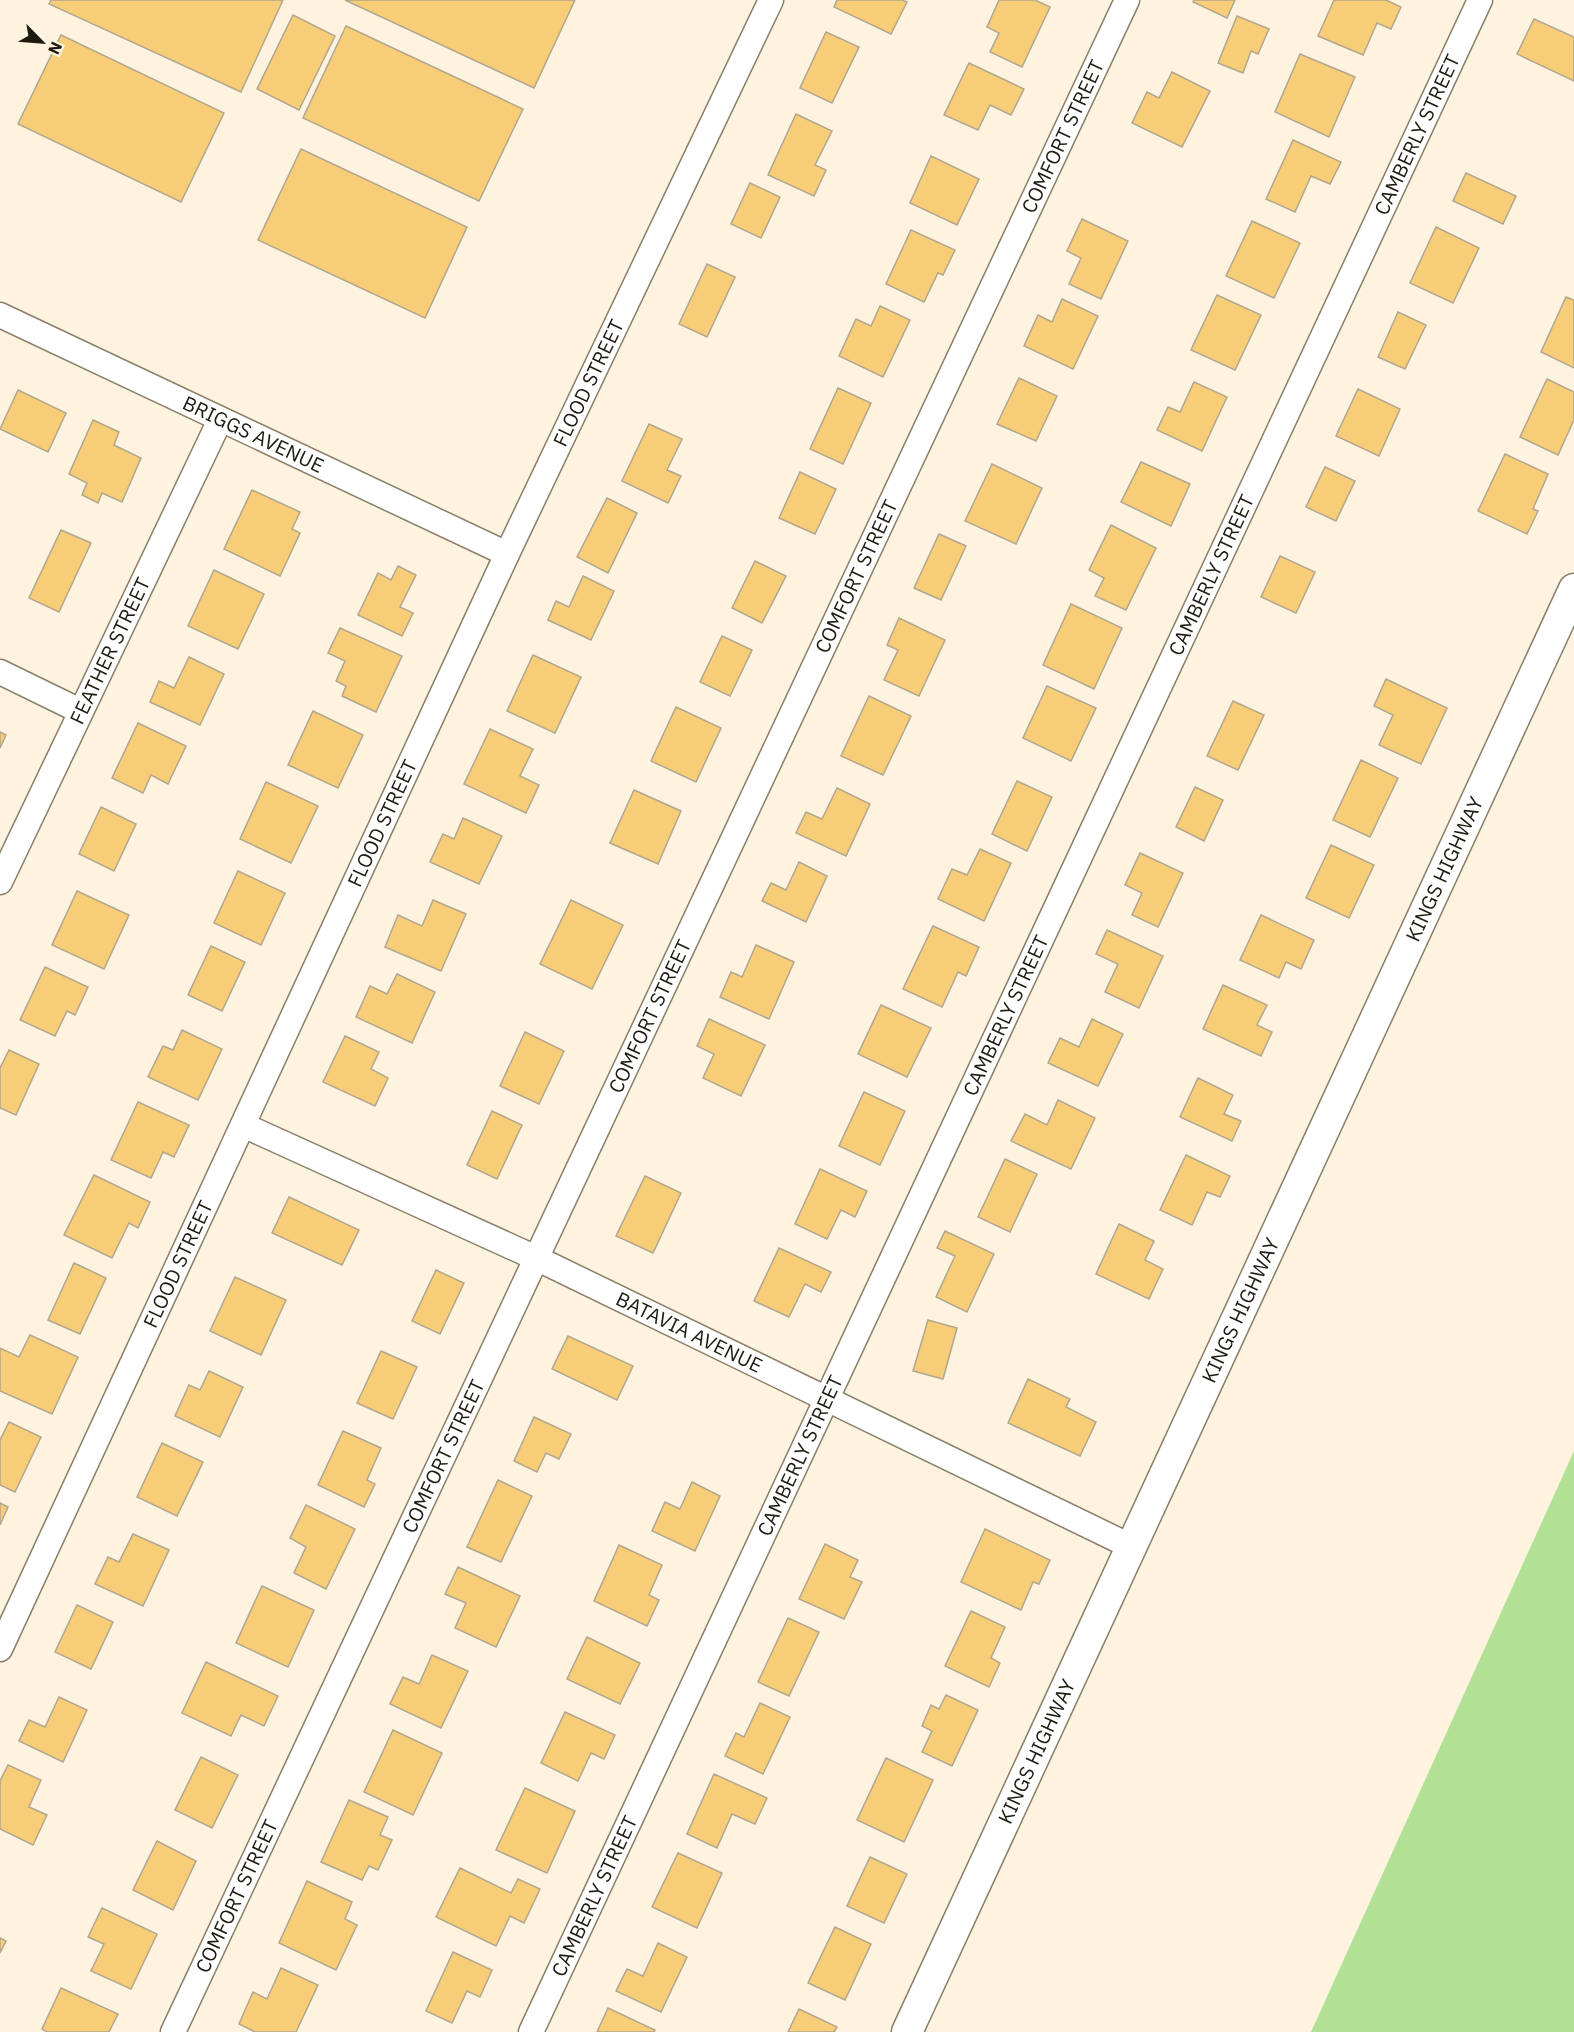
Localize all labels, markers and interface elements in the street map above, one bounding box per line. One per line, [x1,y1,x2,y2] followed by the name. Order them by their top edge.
[12,12,72,72] north arrow
[44,39,67,58] text: N
[1367,50,1466,219] street label: CAMBERLY STREET
[1015,55,1110,217] street label: COMFORT STREET
[546,315,630,451] street label: FLOOD STREET
[178,389,329,479] street label: BRIGGS AVENUE
[1162,490,1260,660] street label: CAMBERLY STREET
[808,495,904,657] street label: COMFORT STREET
[63,573,156,729] street label: FEATHER STREET
[341,755,423,891] street label: FLOOD STREET
[1399,792,1489,946] street label: KINGS HIGHWAY
[956,930,1055,1100] street label: CAMBERLY STREET
[602,935,697,1097] street label: COMFORT STREET
[137,1196,219,1332] street label: FLOOD STREET
[1195,1233,1285,1387] street label: KINGS HIGHWAY
[612,1285,767,1379] street label: BATAVIA AVENUE
[750,1371,849,1540] street label: CAMBERLY STREET
[395,1375,490,1537] street label: COMFORT STREET
[991,1674,1081,1828] street label: KINGS HIGHWAY
[545,1811,643,1981] street label: CAMBERLY STREET
[189,1815,284,1977] street label: COMFORT STREET

